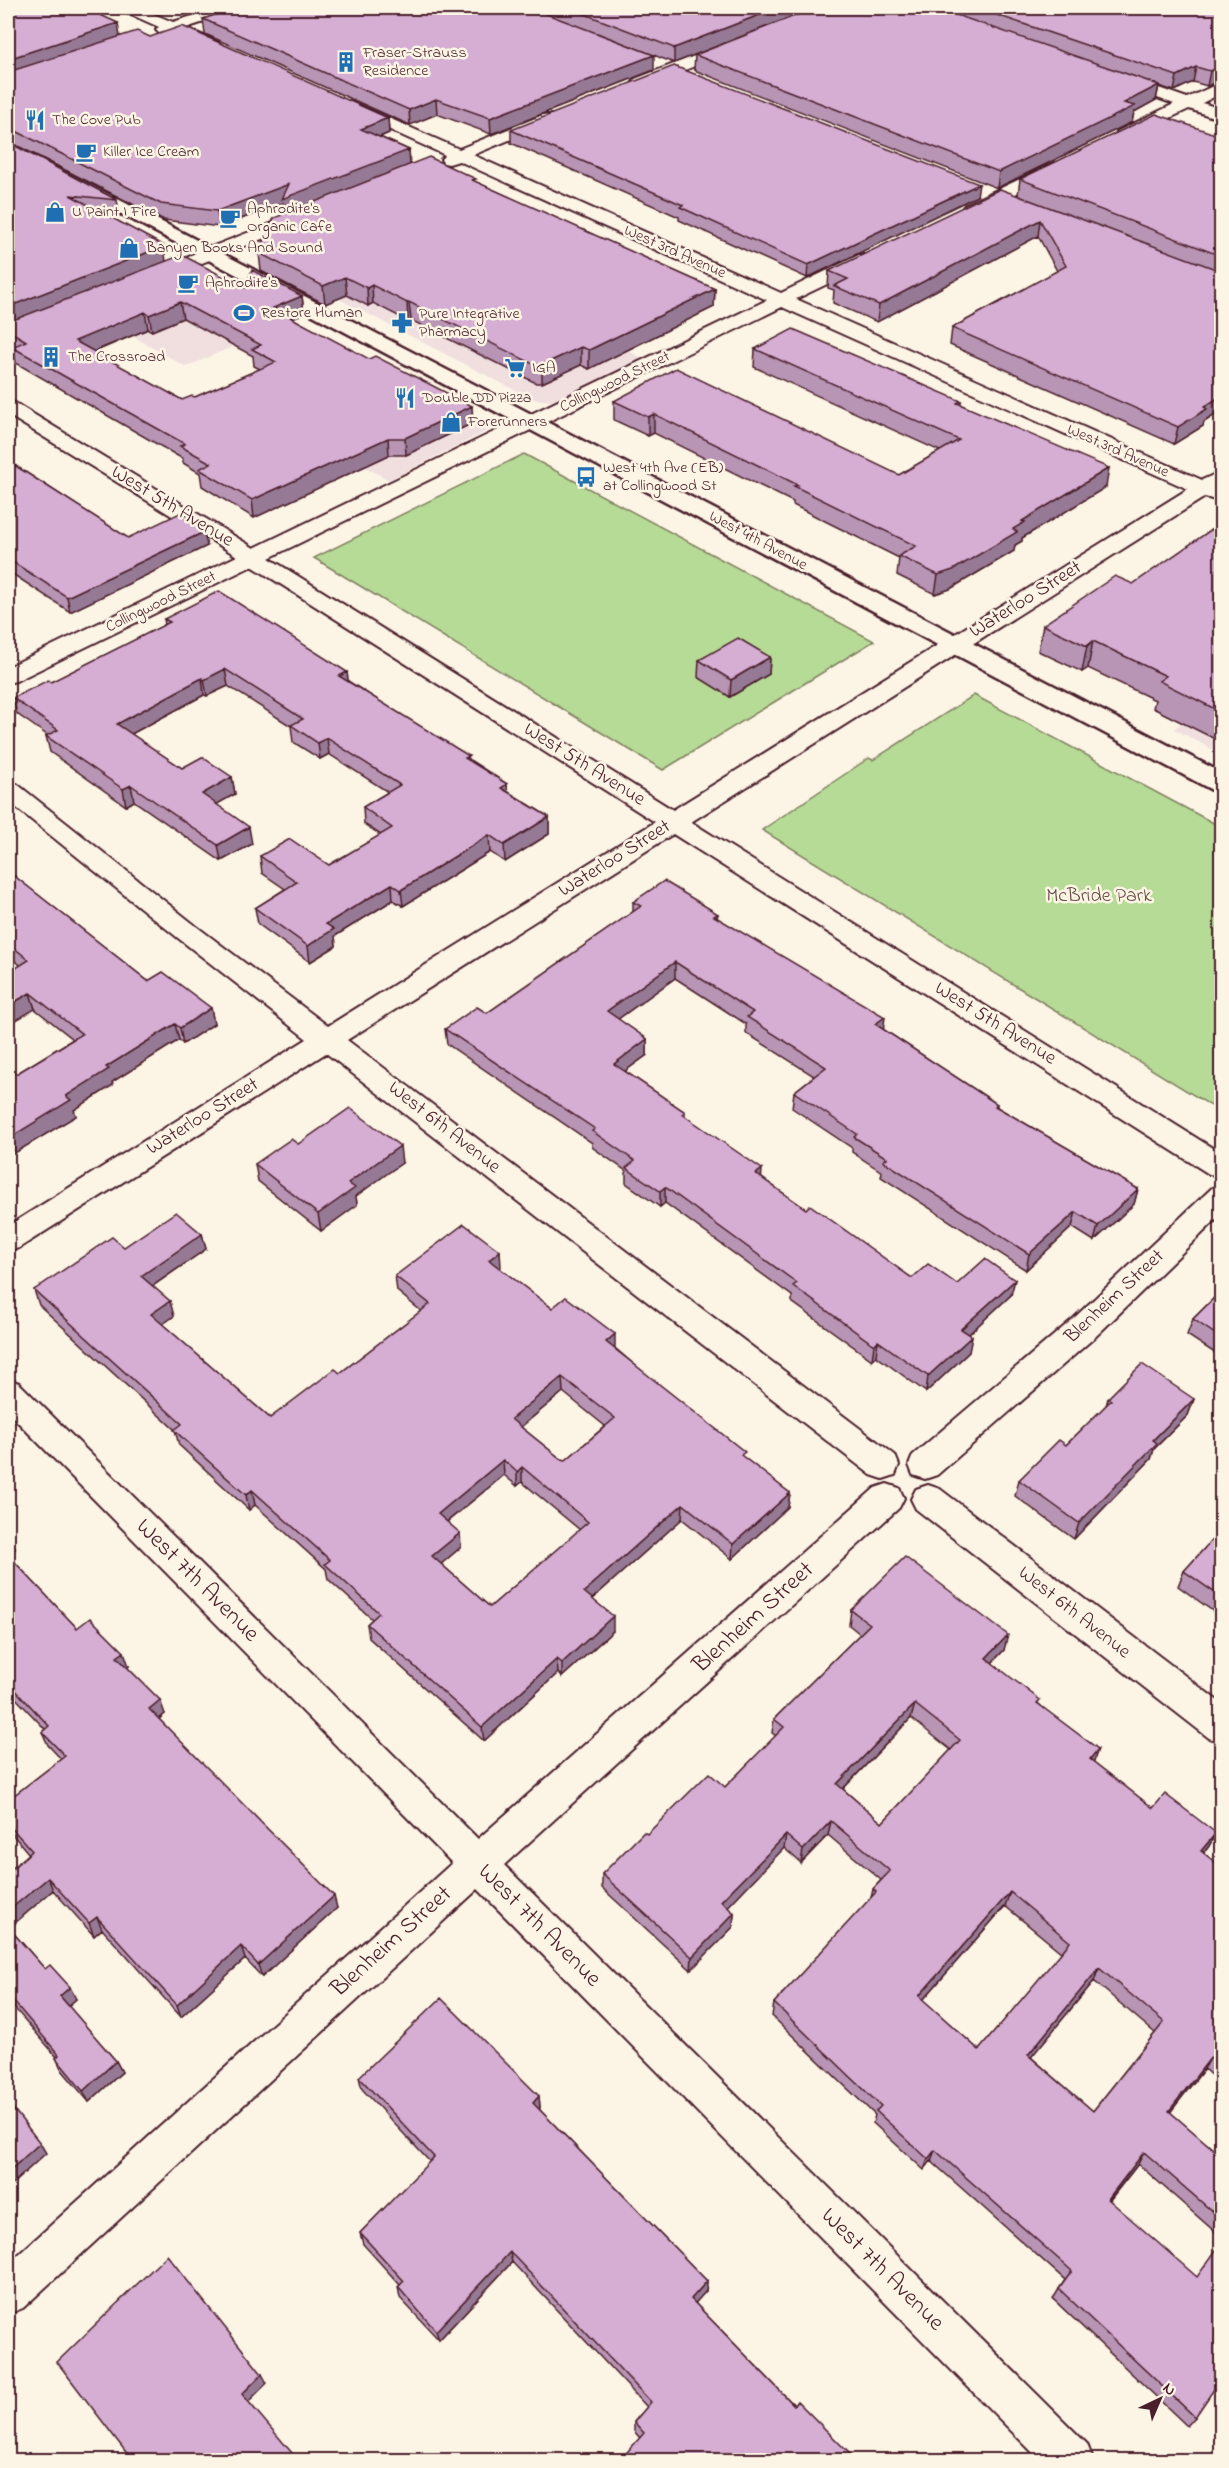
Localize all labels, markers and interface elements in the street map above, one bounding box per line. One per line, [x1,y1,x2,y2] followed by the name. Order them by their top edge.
[362,41,467,83] place label: Fraser-Strauss Residence
[334,50,358,74] building icon: Fraser-Strauss Residence
[23,108,47,132] restaurant icon: The Cove Pub
[52,108,141,132] place label: The Cove Pub
[74,140,98,164] cafe icon: Killer Ice Cream
[103,140,199,164] place label: Killer Ice Cream
[247,197,333,239] place label: Aphrodite's Organic Cafe
[43,200,67,224] shop icon: U Paint I Fire
[72,200,157,224] place label: U Paint I Fire
[218,206,242,230] cafe icon: Aphrodite's Organic Cafe
[620,219,731,286] street label: West 3rd Avenue
[117,236,141,260] shop icon: Banyen Books And Sound
[145,236,323,260] place label: Banyen Books And Sound
[176,271,200,295] cafe icon: Aphrodite's
[205,271,278,295] place label: Aphrodite's
[232,301,256,325] sports icon: Restore Human
[261,301,362,325] place label: Restore Human
[419,302,520,344] place label: Pure Integrative Pharmacy
[390,311,414,335] pharmacy icon: Pure Integrative Pharmacy
[39,345,63,369] building icon: The Crossroad
[68,345,165,369] place label: The Crossroad
[556,345,675,419] street label: Collingwood Street
[503,356,527,380] supermarket icon: IGA
[532,356,556,380] place label: IGA
[393,386,417,410] restaurant icon: Double DD Pizza
[421,386,531,410] place label: Double DD Pizza
[439,410,463,434] shop icon: Forerunners
[467,410,548,434] place label: Forerunners
[1063,418,1174,485] street label: West 3rd Avenue
[603,456,724,498] place label: West 4th Ave (EB) at Collingwood St
[105,459,239,555] street label: West 5th Avenue
[574,465,598,489] bus stop icon: West 4th Ave (EB) at Collingwood St
[704,505,812,577] street label: West 4th Avenue
[964,554,1088,646] street label: Waterloo Street
[102,565,221,639] street label: Collingwood Street
[517,716,651,814] street label: West 5th Avenue
[553,813,677,905] street label: Waterloo Street
[1046,882,1152,911] park label: McBride Park
[928,975,1062,1073] street label: West 5th Avenue
[141,1071,265,1163] street label: Waterloo Street
[381,1075,507,1181] street label: West 6th Avenue
[1058,1243,1172,1352] street label: Blenheim Street
[127,1511,267,1651] street label: West 7th Avenue
[685,1554,823,1683] street label: Blenheim Street
[1011,1560,1137,1666] street label: West 6th Avenue
[469,1856,609,1996] street label: West 7th Avenue
[323,1878,461,2007] street label: Blenheim Street
[812,2200,952,2340] street label: West 7th Avenue
[1130,2369,1190,2429] north arrow
[1157,2377,1181,2402] text: N

